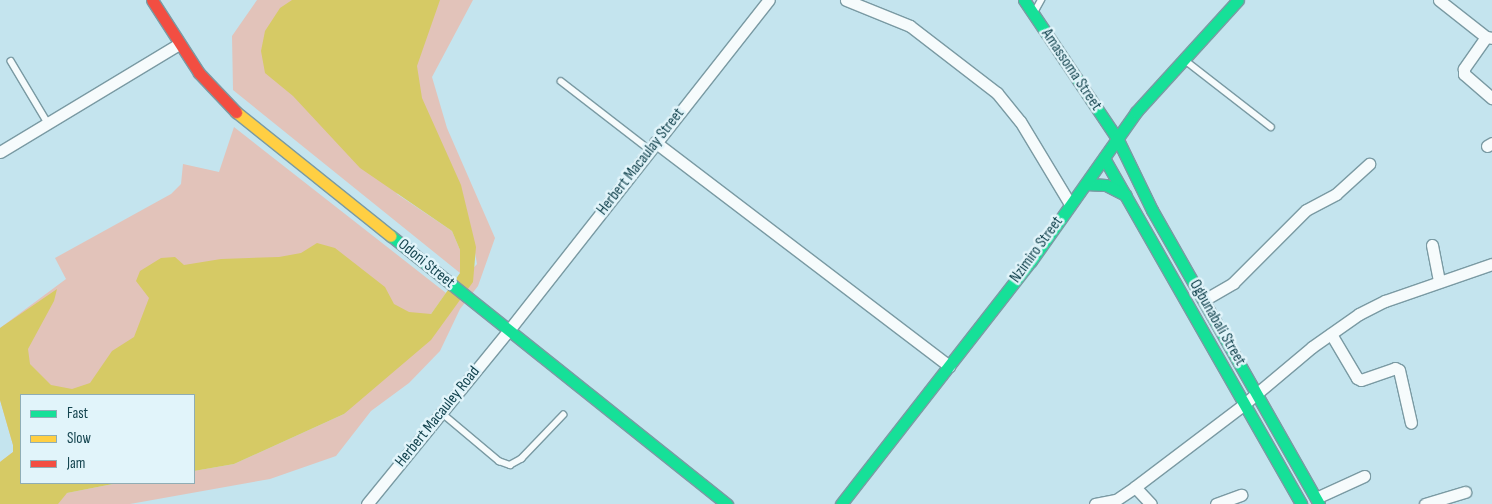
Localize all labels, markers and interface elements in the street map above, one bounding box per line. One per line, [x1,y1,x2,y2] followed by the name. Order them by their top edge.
[1037,26,1105,114] street label: Amassoma Street
[593,105,689,219] street label: Herbert Macaulay Street
[1006,213,1068,287] street label: Nzimiro Street
[394,235,458,293] street label: Odoni Street
[1185,277,1249,369] street label: Ogbunabali Street
[392,363,484,471] street label: Herbert Macauley Road
[20,394,195,484] legend
[67,404,88,423] text: Fast
[67,429,91,448] text: Slow
[67,454,85,473] text: Jam

